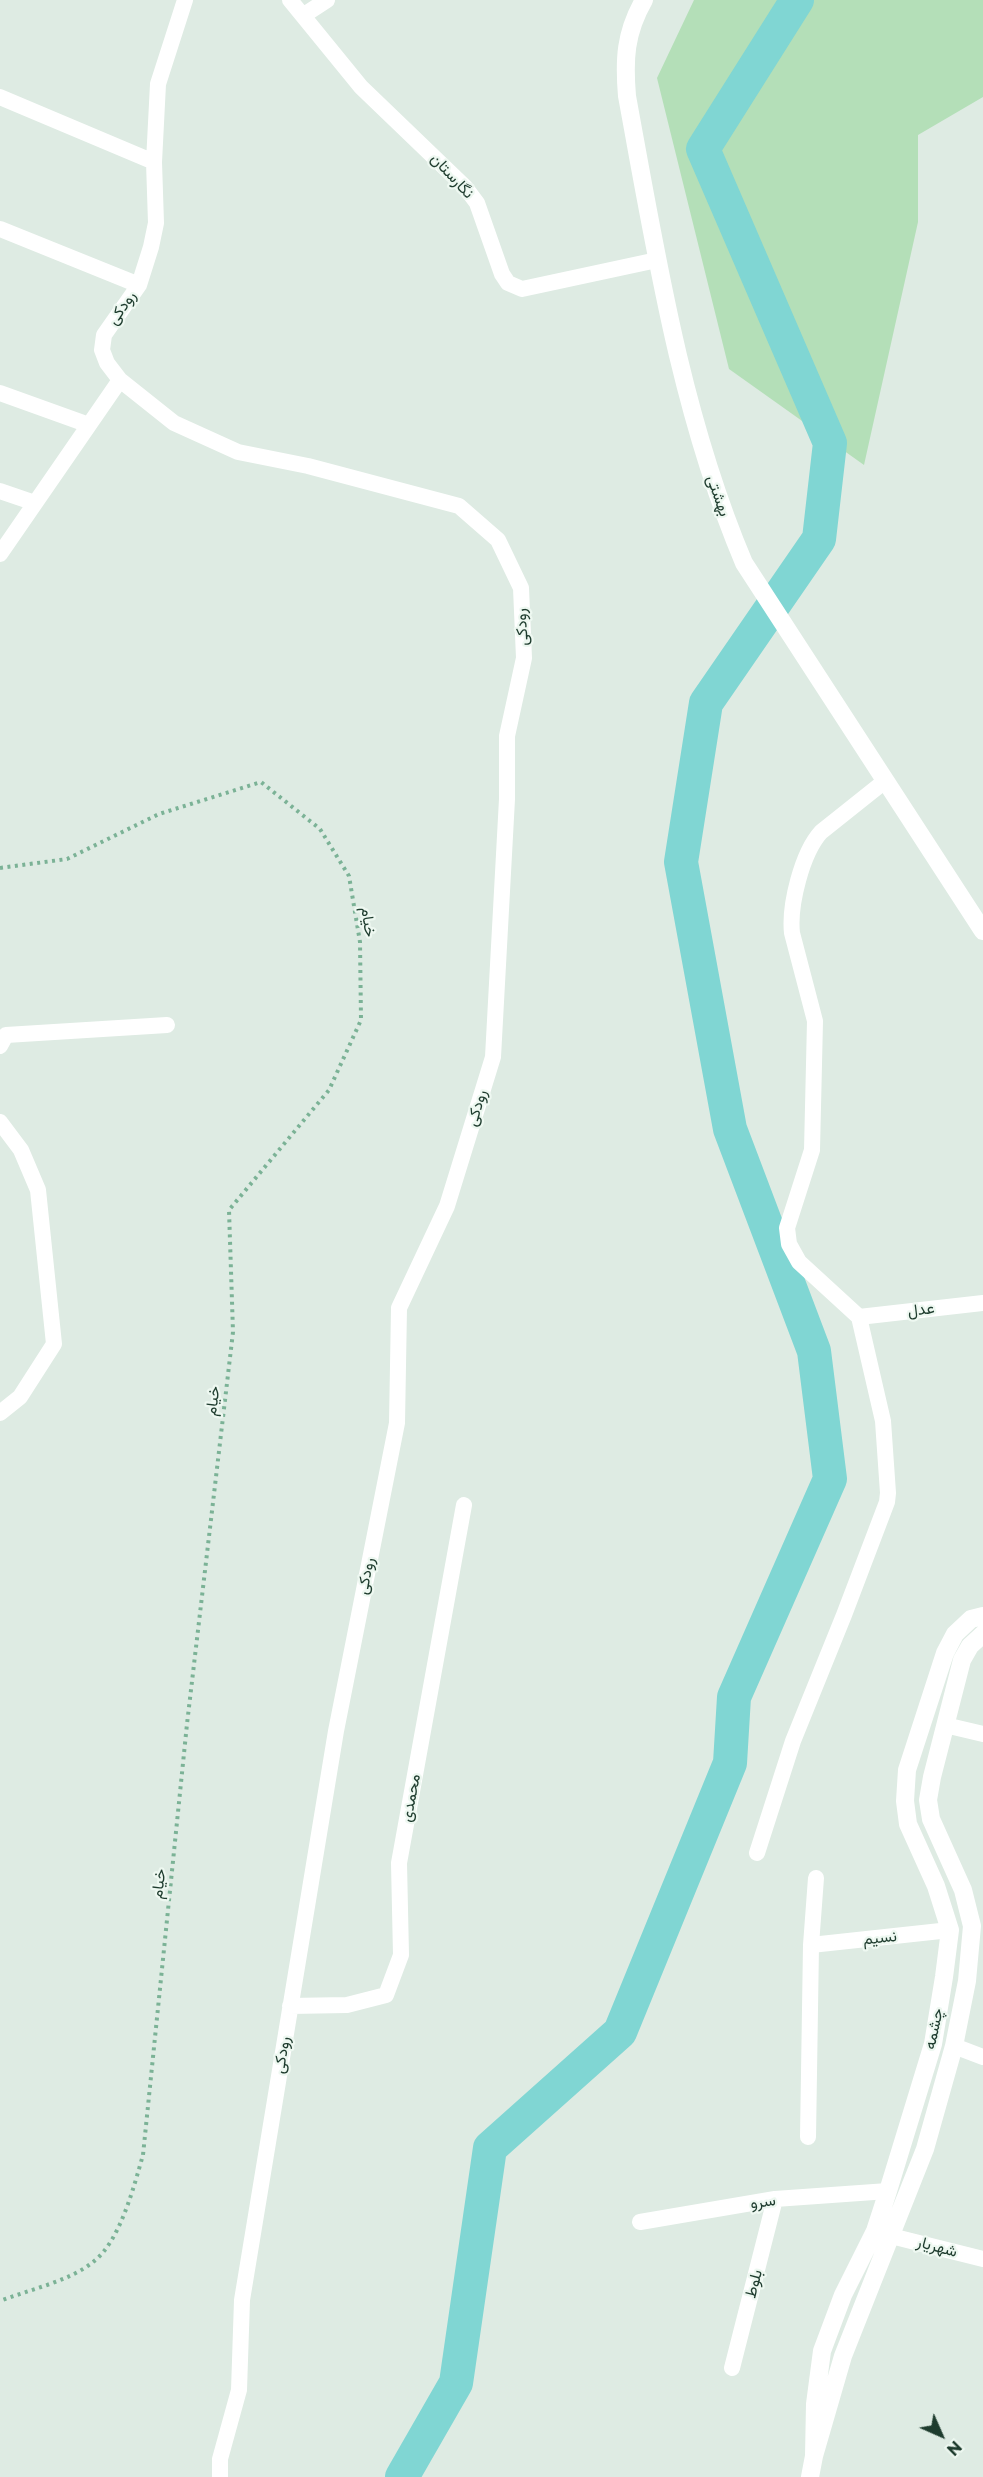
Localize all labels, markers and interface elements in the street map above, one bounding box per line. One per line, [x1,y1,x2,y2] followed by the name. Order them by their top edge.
[426,149,478,203] street label: نگارستان
[103,287,141,329] street label: رودکی
[702,473,734,519] street label: بهشتی
[511,608,533,646] street label: رودکی
[356,906,380,938] street label: خیام
[462,1087,492,1129] street label: رودکی
[906,1299,936,1321] street label: عدل
[202,1385,224,1417] street label: خیام
[353,1556,379,1596] street label: رودکی
[397,1772,425,1824] street label: محمدی
[148,1868,170,1900] street label: خیام
[862,1927,898,1949] street label: نسیم
[920,2007,948,2051] street label: چشمه
[270,2035,294,2075] street label: رودکی
[749,2191,777,2213] street label: سرو
[915,2232,959,2262] street label: شهریار
[741,2268,767,2300] street label: بلوط
[911,2405,971,2465] north arrow
[943,2437,965,2459] text: N

